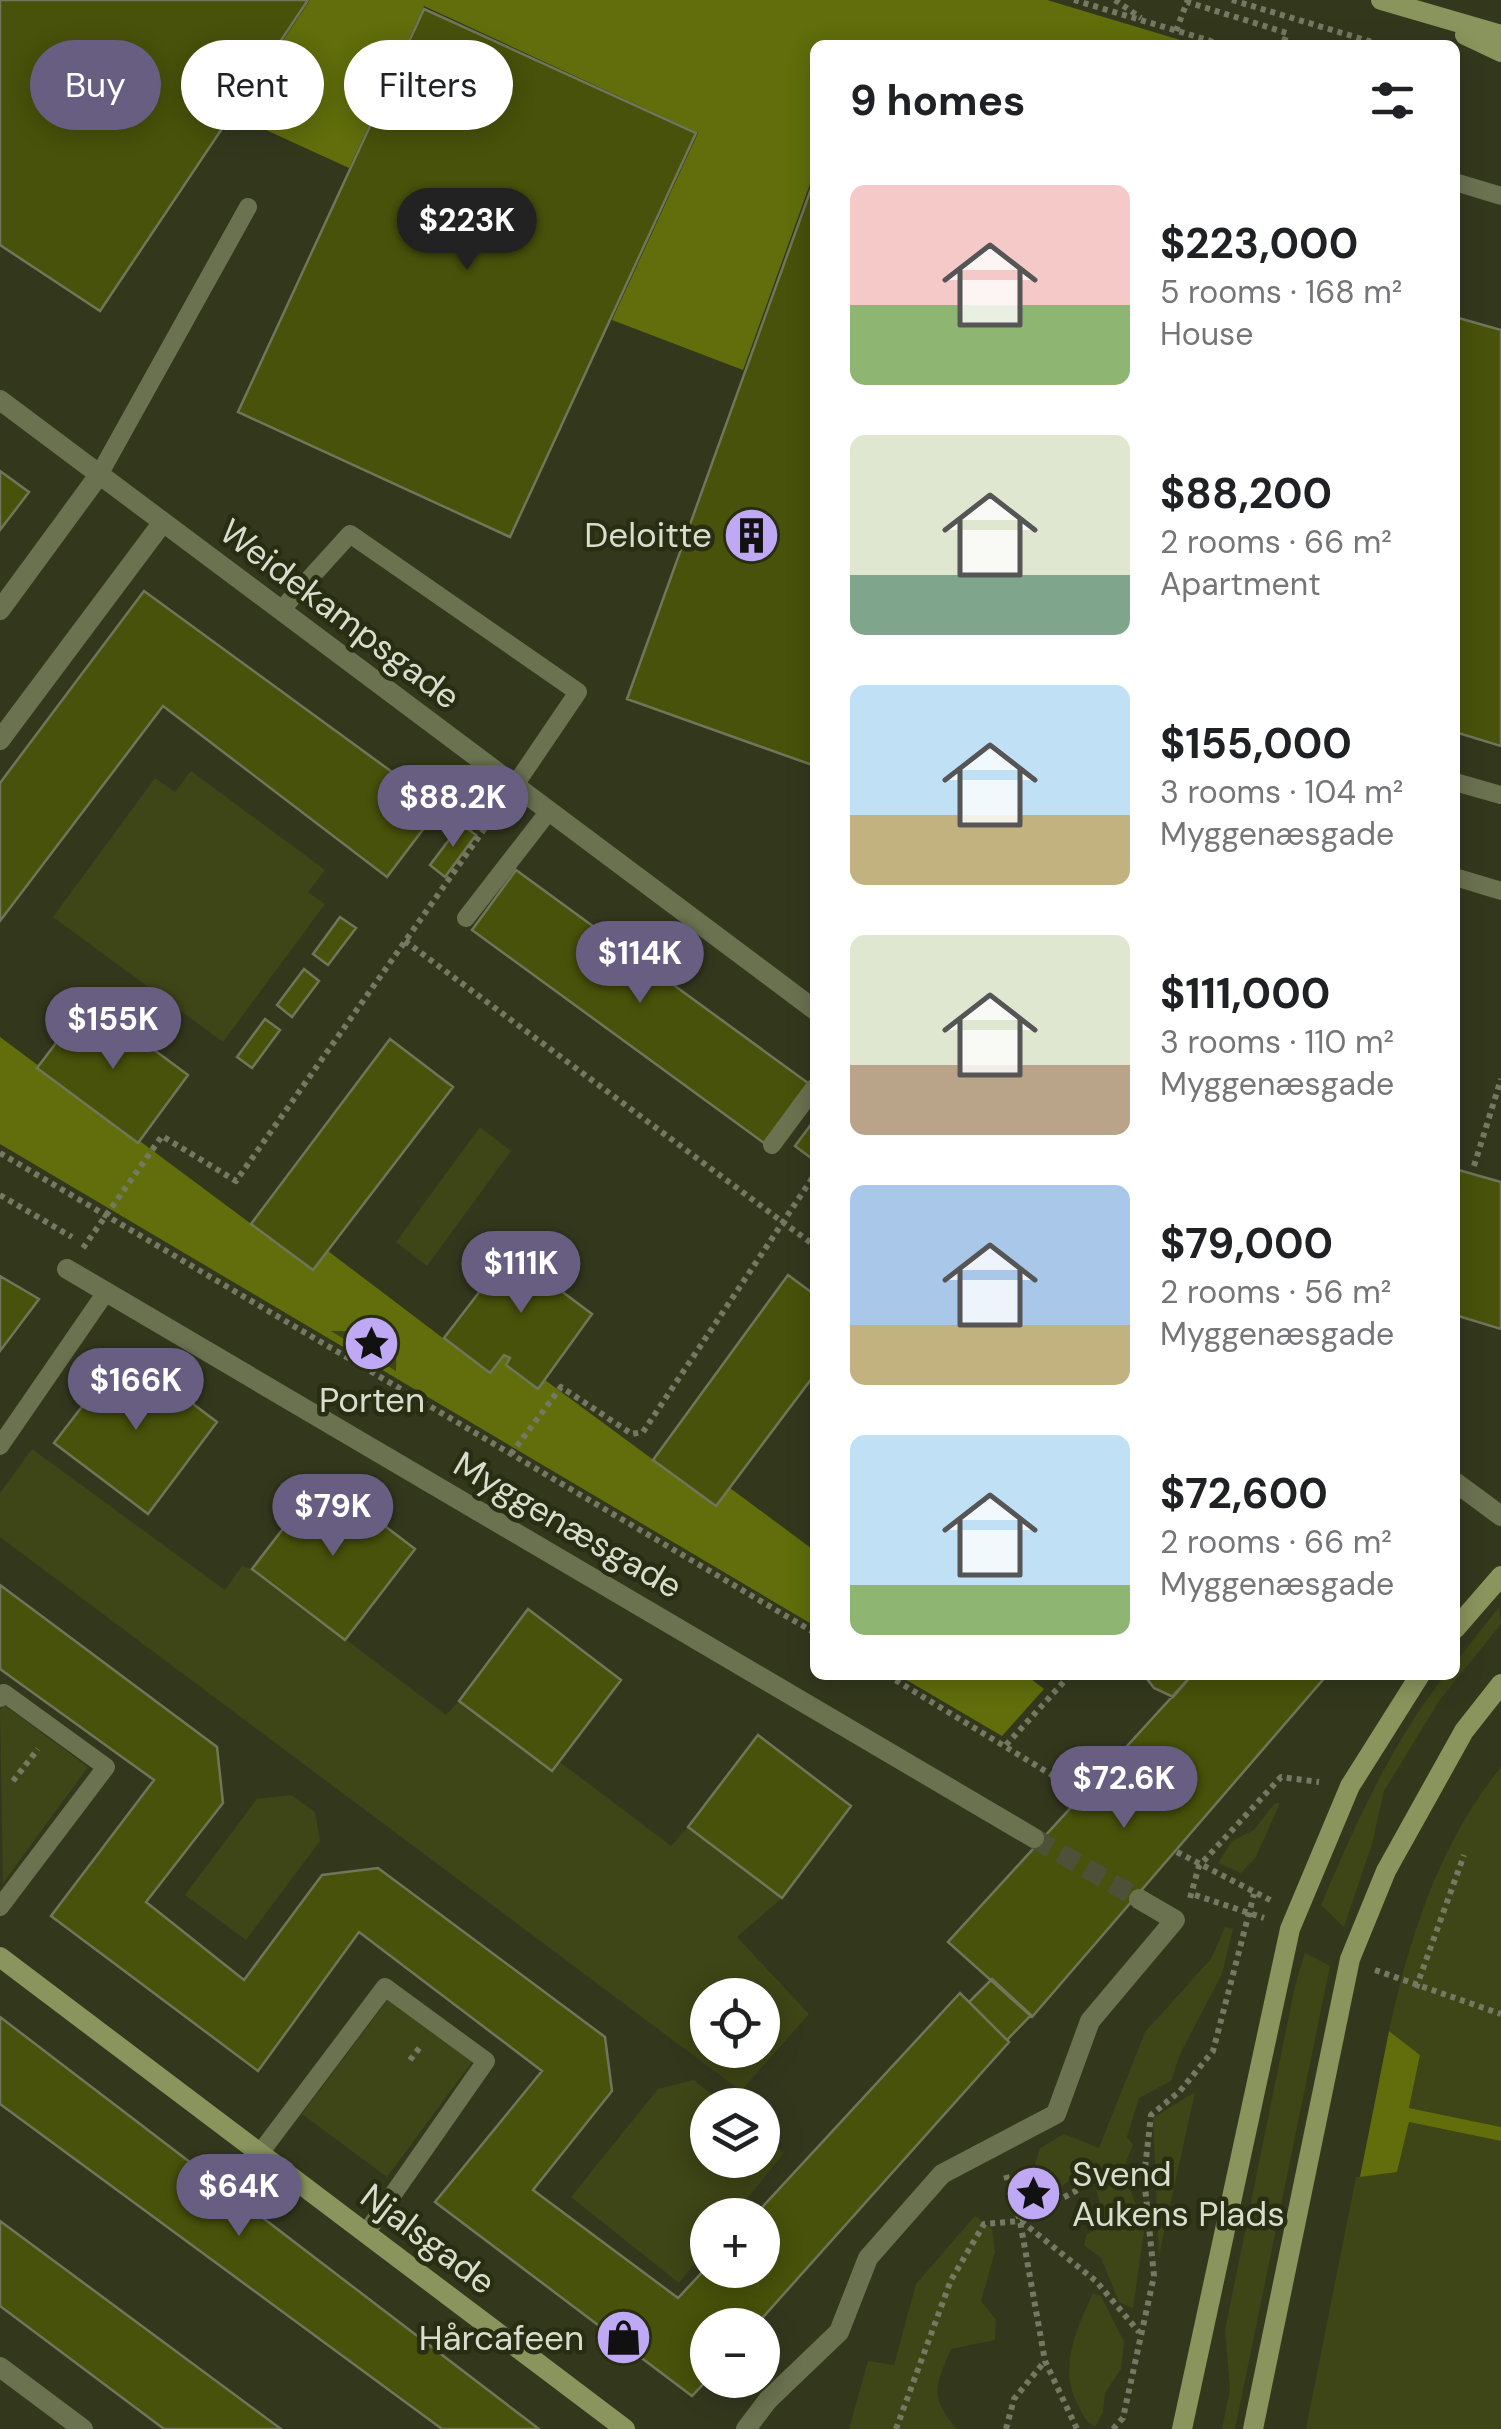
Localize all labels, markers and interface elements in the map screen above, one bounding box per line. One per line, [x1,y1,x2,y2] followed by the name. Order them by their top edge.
[30,40,161,130] chip: Buy
[181,40,324,130] chip: Rent
[344,40,513,130] chip: Filters
[850,73,1025,128] text: 9 homes
[1365,73,1420,128] icon: filters
[397,188,537,273] pin: $223K
[419,199,515,241] text: $223K
[1160,216,1358,271] text: $223,000
[930,225,1050,345] icon: home
[1160,271,1402,313] text: 5 rooms · 168 m²
[1160,313,1253,355] text: House
[1160,466,1332,521] text: $88,200
[930,475,1050,595] icon: home
[721,505,781,565] building icon: Deloitte
[210,508,470,720] street label: Weidekampsgade
[584,512,712,558] place label: Deloitte
[1160,521,1392,563] text: 2 rooms · 66 m²
[1160,563,1321,605] text: Apartment
[1160,716,1352,771] text: $155,000
[930,725,1050,845] icon: home
[372,765,534,850] pin: $88.2K
[1160,771,1403,813] text: 3 rooms · 104 m²
[399,776,507,818] text: $88.2K
[1160,813,1394,855] text: Myggenæsgade
[570,921,710,1006] pin: $114K
[598,932,682,974] text: $114K
[1160,966,1330,1021] text: $111,000
[930,975,1050,1095] icon: home
[43,987,183,1072] pin: $155K
[67,998,159,1040] text: $155K
[1160,1021,1394,1063] text: 3 rooms · 110 m²
[1160,1063,1394,1105] text: Myggenæsgade
[1160,1216,1333,1271] text: $79,000
[930,1225,1050,1345] icon: home
[451,1231,591,1316] pin: $111K
[483,1242,559,1284] text: $111K
[1160,1271,1391,1313] text: 2 rooms · 56 m²
[1160,1313,1394,1355] text: Myggenæsgade
[342,1314,402,1374] place icon: Porten
[66,1348,206,1433] pin: $166K
[90,1359,182,1401] text: $166K
[319,1377,425,1423] place label: Porten
[446,1441,690,1609] street label: Myggenæsgade
[1160,1466,1328,1521] text: $72,600
[274,1474,392,1559] pin: $79K
[930,1475,1050,1595] icon: home
[294,1485,372,1527] text: $79K
[1160,1521,1392,1563] text: 2 rooms · 66 m²
[1160,1563,1394,1605] text: Myggenæsgade
[1043,1746,1205,1831] pin: $72.6K
[1073,1757,1175,1799] text: $72.6K
[690,1978,780,2398] map controls
[690,1978,780,2068] button: locate
[690,2088,780,2178] button: layers
[1072,2151,1285,2237] place label: Svend Aukens Plads
[180,2154,298,2239] pin: $64K
[1003,2164,1063,2224] place icon: Svend Aukens Plads
[198,2165,280,2207] text: $64K
[351,2173,505,2305] street label: Njalsgade
[690,2198,780,2288] button: +
[593,2308,653,2368] shop icon: Hårcafeen
[690,2308,780,2398] button: −
[419,2315,584,2361] place label: Hårcafeen

